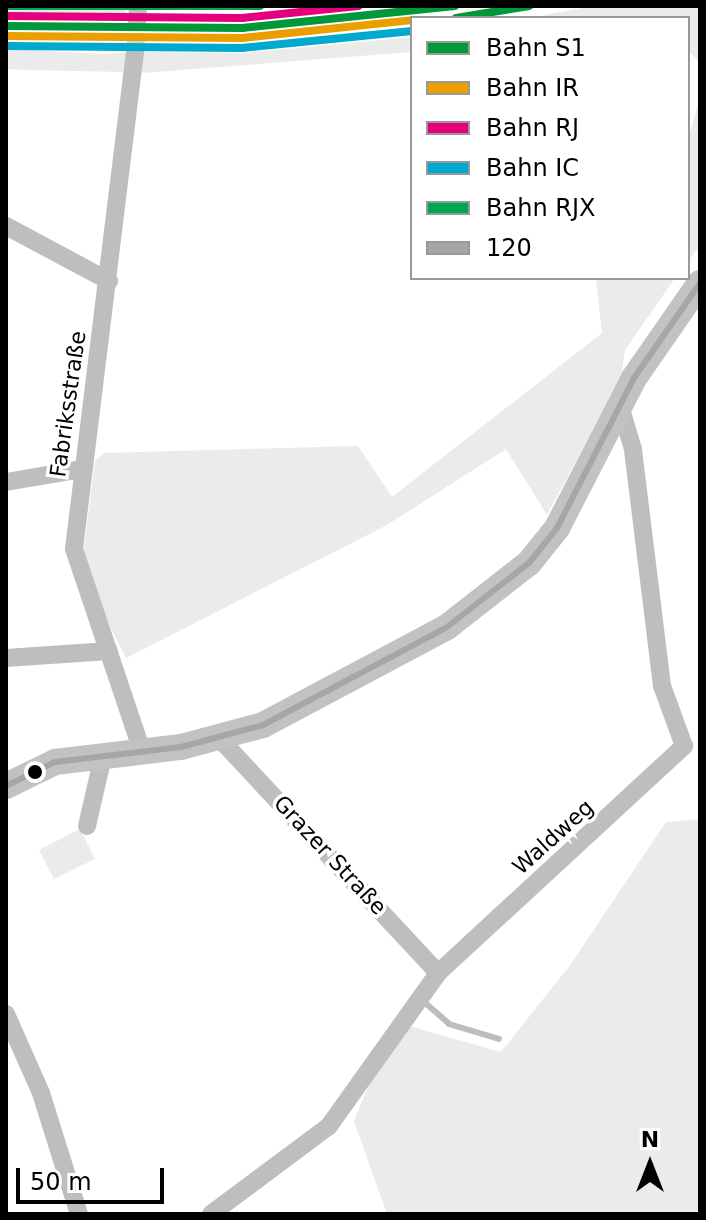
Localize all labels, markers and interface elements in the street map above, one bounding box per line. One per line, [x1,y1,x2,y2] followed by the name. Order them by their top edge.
[410,16,690,280] legend
[486,34,586,62] text: Bahn S1
[486,74,579,102] text: Bahn IR
[486,114,579,142] text: Bahn RJ
[486,154,579,182] text: Bahn IC
[486,194,595,222] text: Bahn RJX
[486,234,532,262] text: 120
[45,329,91,479] street label: Fabriksstraße
[27,764,43,780] unlabelled marker
[268,790,392,920] street label: Grazer Straße
[507,794,599,880] street label: Waldweg
[610,1124,690,1204] north arrow
[641,1127,659,1152] text: N
[20,1152,168,1202] scale bar
[30,1168,92,1196] text: 50 m

